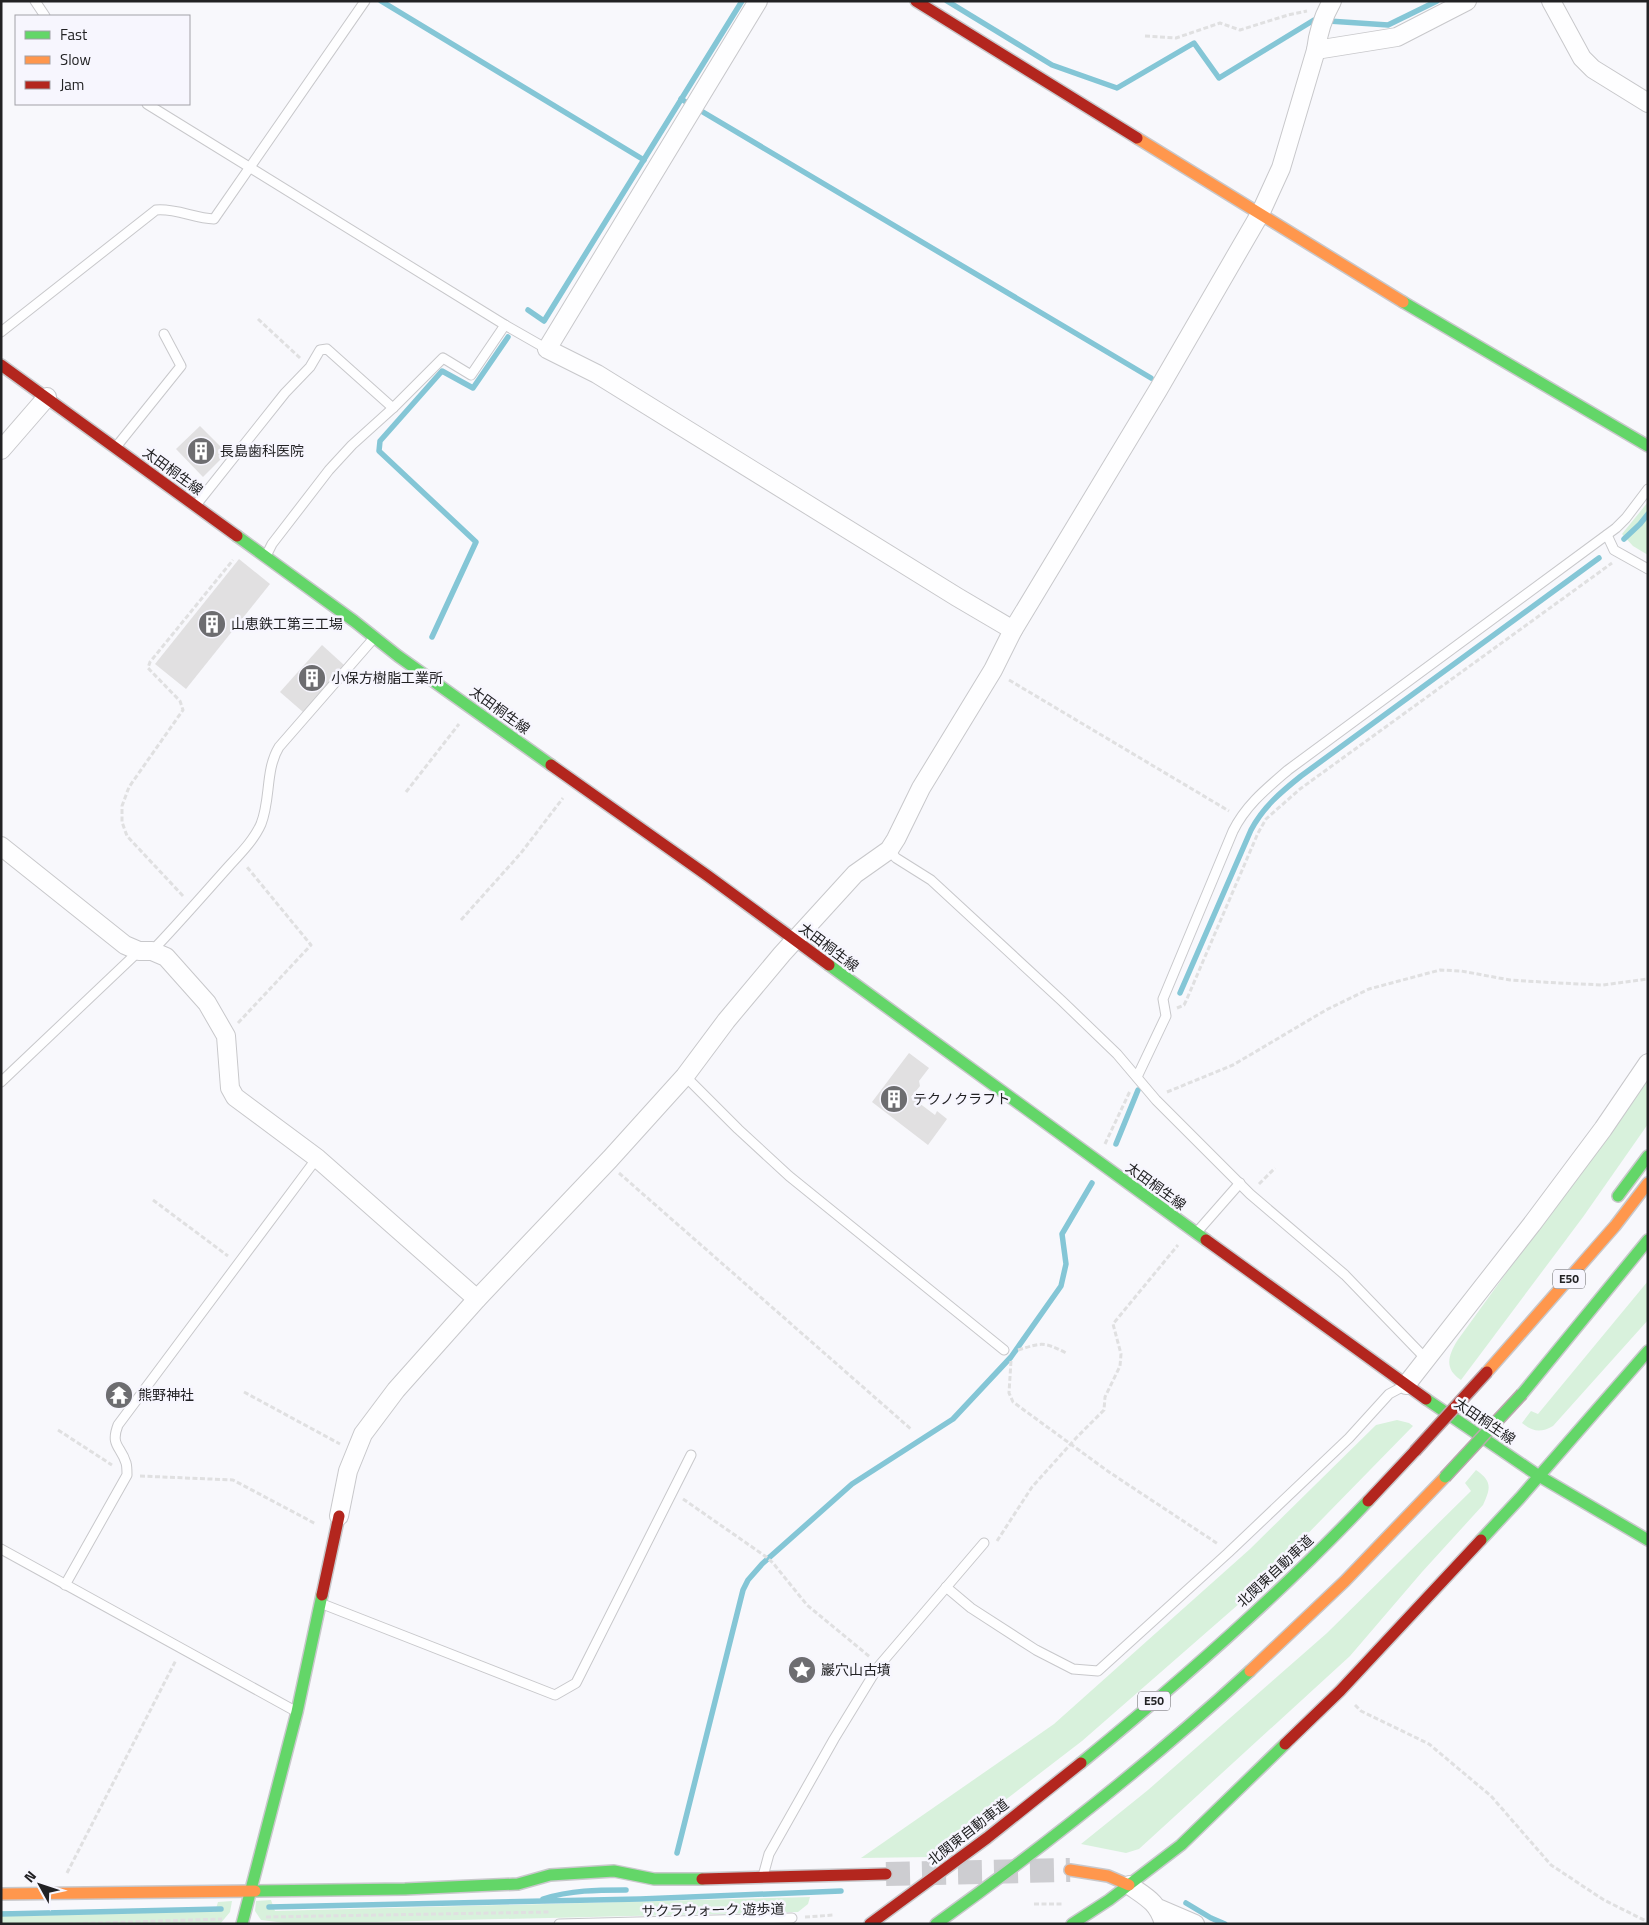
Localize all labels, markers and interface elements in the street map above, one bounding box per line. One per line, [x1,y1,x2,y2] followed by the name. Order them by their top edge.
[15,15,190,105] legend
[60,23,88,46] text: Fast
[60,48,91,71] text: Slow
[60,73,84,96] text: Jam
[186,436,216,466] building icon: 長島歯科医院
[220,440,304,461] place label: 長島歯科医院
[139,442,208,500] street label: 太田桐生線
[197,609,227,639] building icon: 山恵鉄工第三工場
[231,613,343,634] place label: 山恵鉄工第三工場
[297,663,327,693] building icon: 小保方樹脂工業所
[331,667,443,688] place label: 小保方樹脂工業所
[466,681,535,739] street label: 太田桐生線
[795,917,864,976] street label: 太田桐生線
[879,1084,909,1114] building icon: テクノクラフト
[913,1088,1010,1109] place label: テクノクラフト
[1122,1157,1191,1215] street label: 太田桐生線
[1553,1270,1585,1288] road number: E50
[104,1380,134,1410] temple icon: 熊野神社
[138,1384,194,1405] place label: 熊野神社
[1450,1392,1520,1449] street label: 太田桐生線
[1232,1530,1318,1612] street label: 北関東自動車道
[787,1655,817,1685] place icon: 巖穴山古墳
[821,1659,891,1680] place label: 巖穴山古墳
[1138,1692,1170,1710] road number: E50
[923,1793,1013,1870] street label: 北関東自動車道
[15,1860,65,1910] north arrow
[18,1866,41,1887] text: N
[641,1898,785,1921] street label: サクラウォーク 遊歩道

